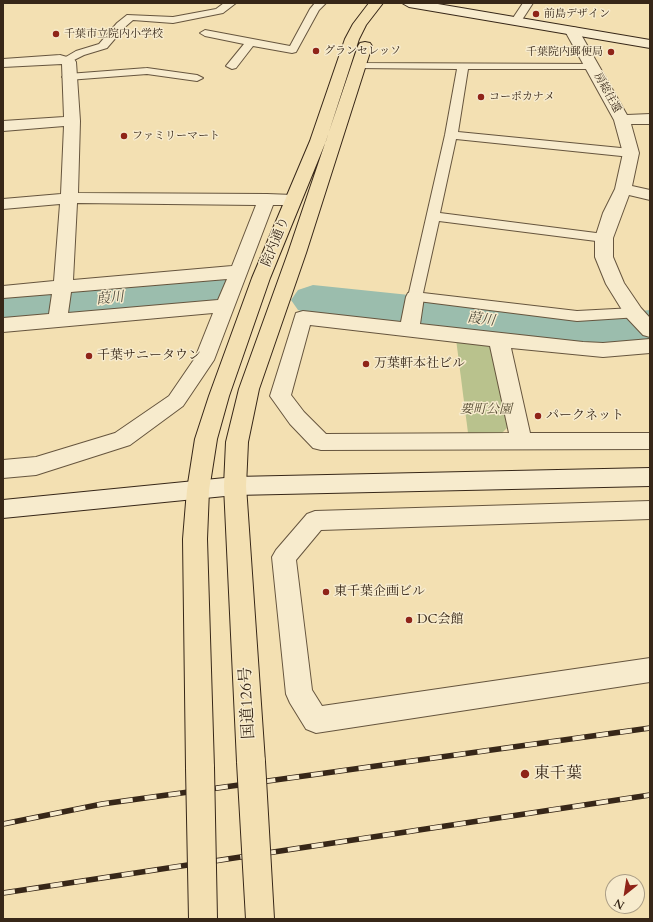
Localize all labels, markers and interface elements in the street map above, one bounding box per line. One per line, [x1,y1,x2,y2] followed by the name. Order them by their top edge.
[544,7,610,21] place label: 前島デザイン
[531,9,541,19] marker: 前島デザイン
[64,27,163,41] place label: 千葉市立院内小学校
[51,29,61,39] marker: 千葉市立院内小学校
[324,44,401,58] place label: グランセレッソ
[526,45,603,59] place label: 千葉院内郵便局
[311,46,321,56] marker: グランセレッソ
[606,47,616,57] marker: 千葉院内郵便局
[591,71,623,115] street label: 房総往還
[489,90,555,104] place label: コーポカナメ
[476,92,486,102] marker: コーポカナメ
[132,129,220,143] place label: ファミリーマート
[119,131,129,141] marker: ファミリーマート
[259,215,293,269] street label: 院内通り
[95,289,125,309] water label: 葭川
[466,310,496,330] water label: 葭川
[97,348,201,364] place label: 千葉サニータウン
[84,351,94,361] marker: 千葉サニータウン
[374,356,465,372] place label: 万葉軒本社ビル
[361,359,371,369] marker: 万葉軒本社ビル
[460,402,512,418] park label: 要町公園
[546,408,624,424] place label: パークネット
[533,411,543,421] marker: パークネット
[334,584,425,600] place label: 東千葉企画ビル
[321,587,331,597] marker: 東千葉企画ビル
[417,612,464,628] place label: DC会館
[404,615,414,625] marker: DC会館
[237,666,259,740] street label: 国道126号
[534,764,582,784] place label: 東千葉
[519,768,531,780] marker: 東千葉
[605,874,645,914] north arrow
[611,895,627,913] text: N

